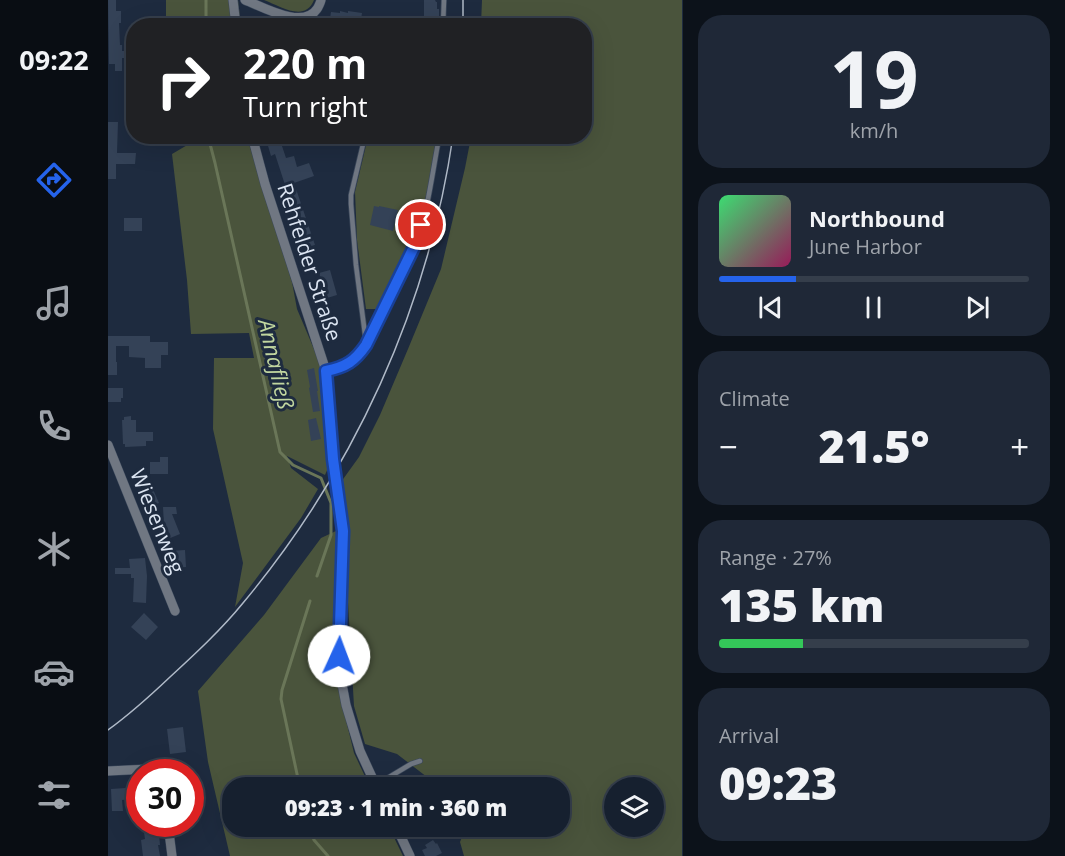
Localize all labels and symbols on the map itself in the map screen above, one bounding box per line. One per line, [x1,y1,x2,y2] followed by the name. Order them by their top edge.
[271,179,349,345] street label: Rehfelder Straße
[395,199,446,250] pin
[252,314,302,412] water label: Annafließ
[124,464,192,578] street label: Wiesenweg
[307,624,371,688] position arrow
[126,759,204,837] speed limit sign: 30

